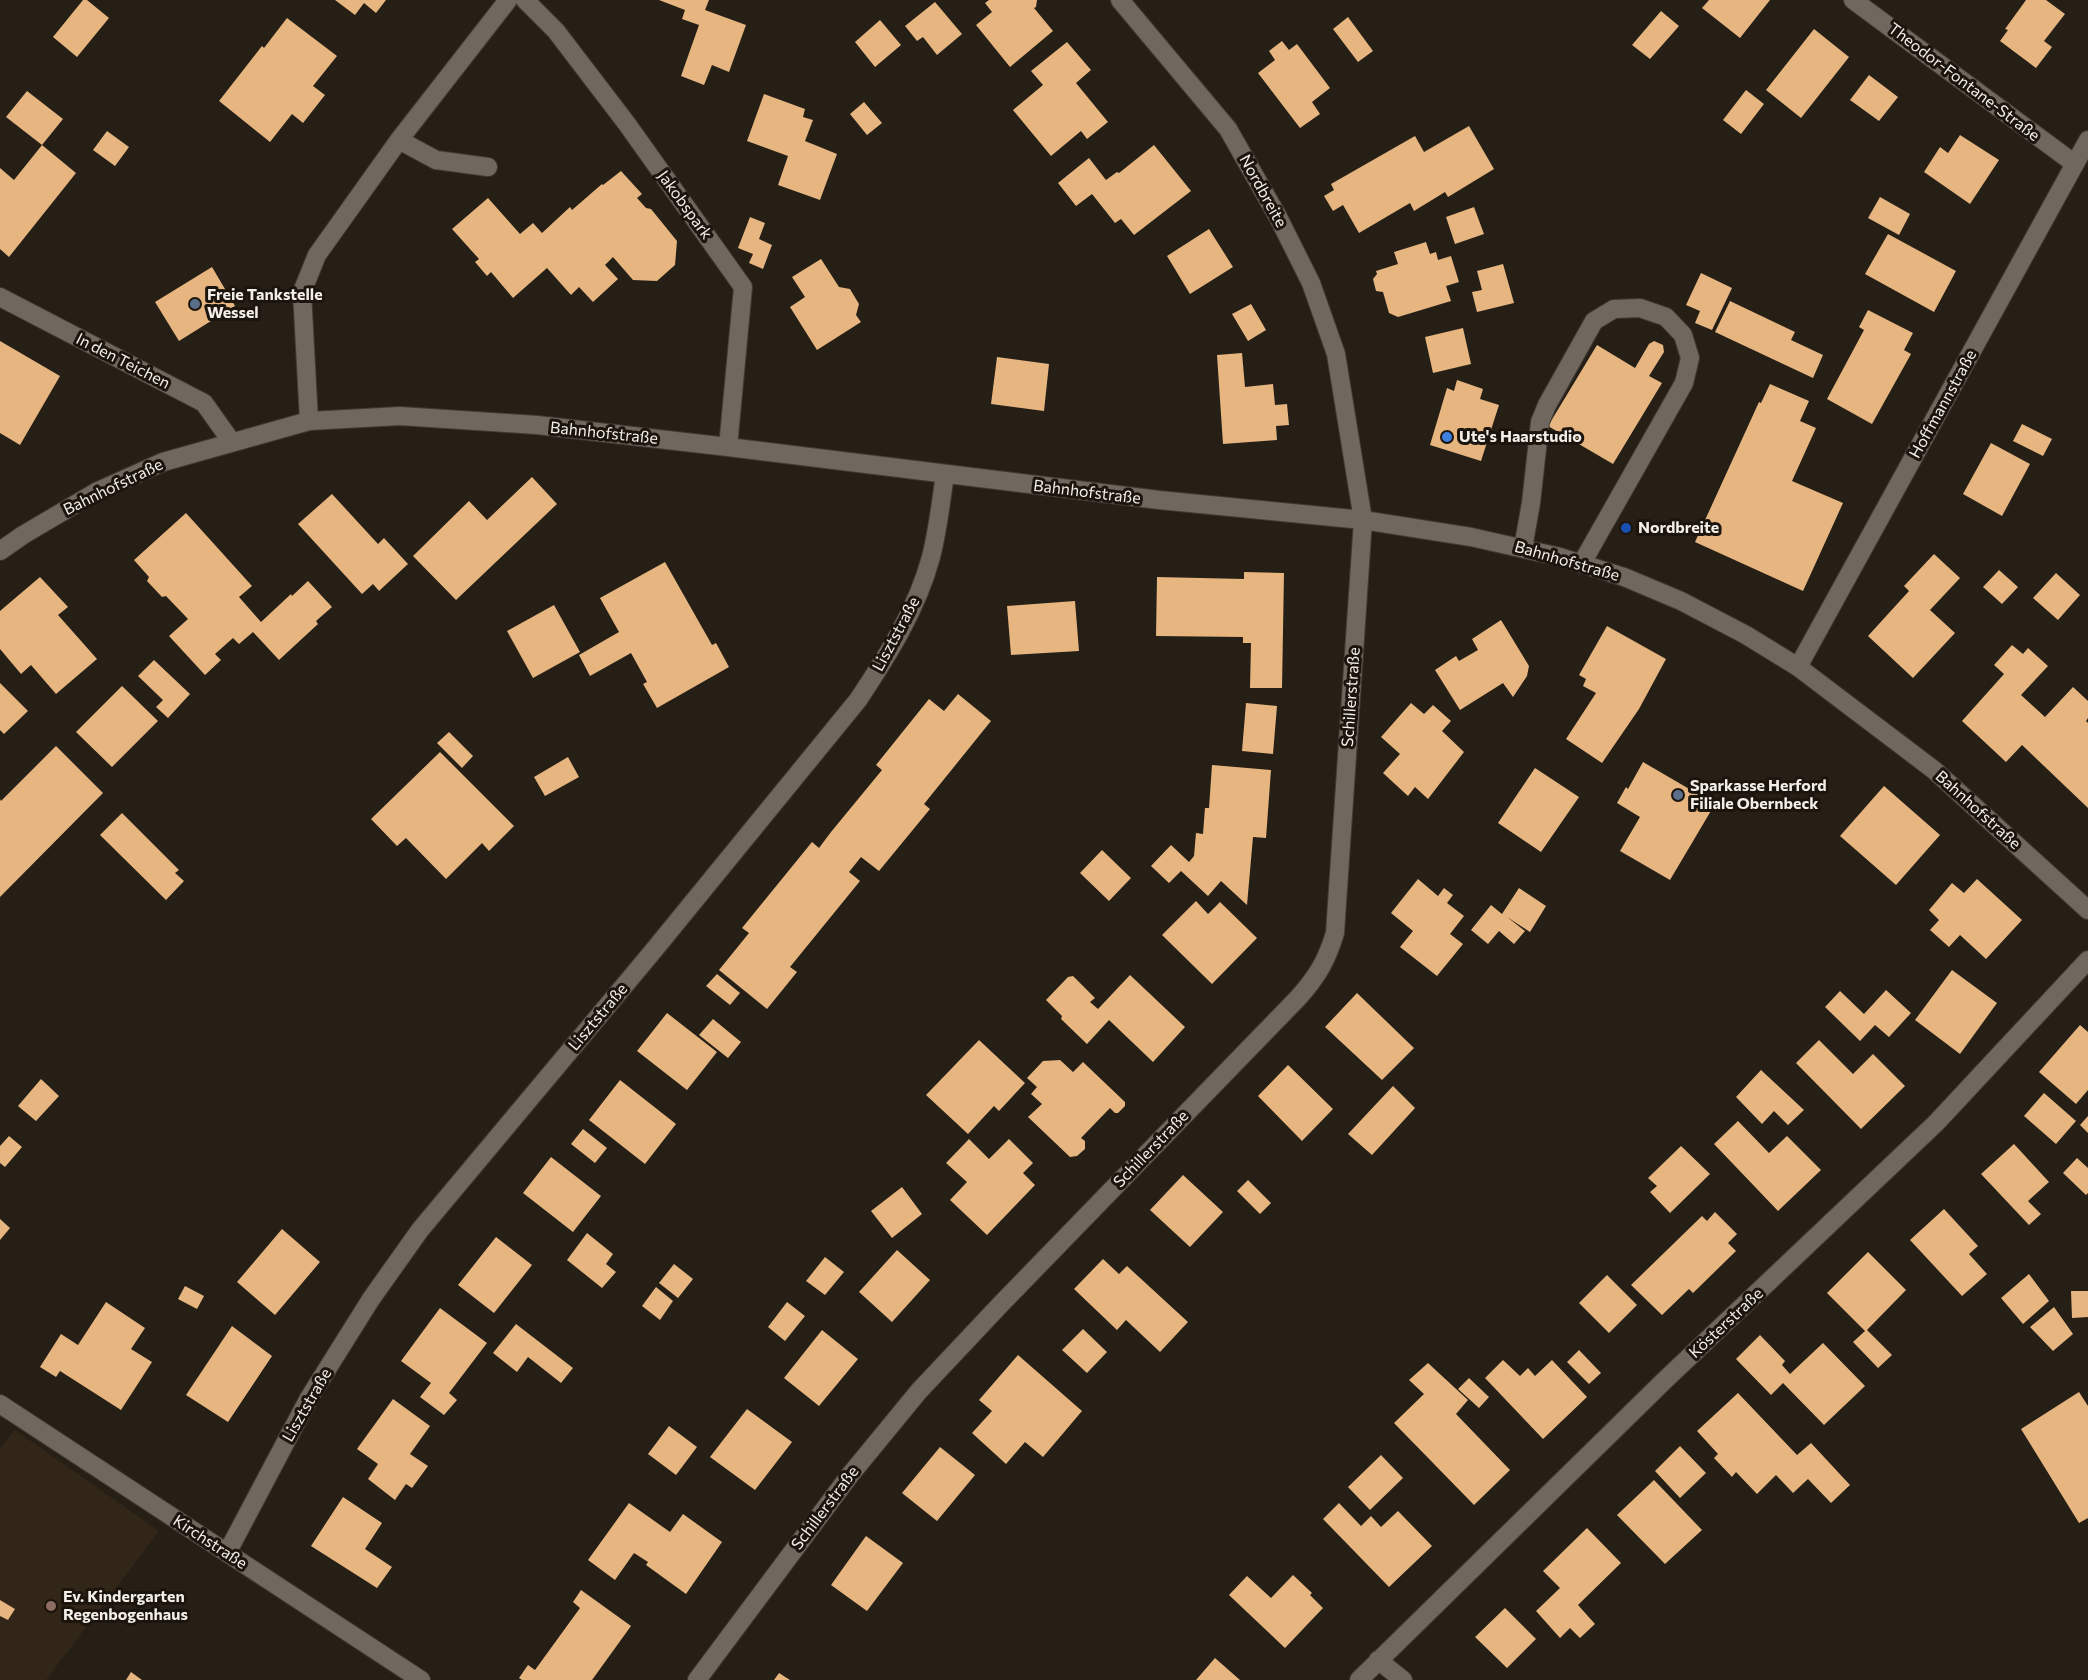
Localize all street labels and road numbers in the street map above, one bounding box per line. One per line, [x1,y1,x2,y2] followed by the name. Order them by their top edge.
[1884,19,2044,145] street label: Theodor-Fontane-Straße
[1235,151,1291,231] street label: Nordbreite
[654,167,716,243] street label: Jakobspark
[73,329,173,393] street label: In den Teichen
[1905,346,1981,462] street label: Hoffmannstraße
[549,418,659,448] street label: Bahnhofstraße
[60,455,166,519] street label: Bahnhofstraße
[1032,476,1142,508] street label: Bahnhofstraße
[1512,537,1622,585] street label: Bahnhofstraße
[868,593,924,675] street label: Lisztstraße
[1338,647,1364,747] street label: Schillerstraße
[1931,767,2025,853] street label: Bahnhofstraße
[564,980,632,1054] street label: Lisztstraße
[1109,1106,1193,1192] street label: Schillerstraße
[1685,1284,1767,1362] street label: Kösterstraße
[278,1365,336,1445] street label: Lisztstraße
[787,1462,863,1554] street label: Schillerstraße
[169,1511,251,1573] street label: Kirchstraße

